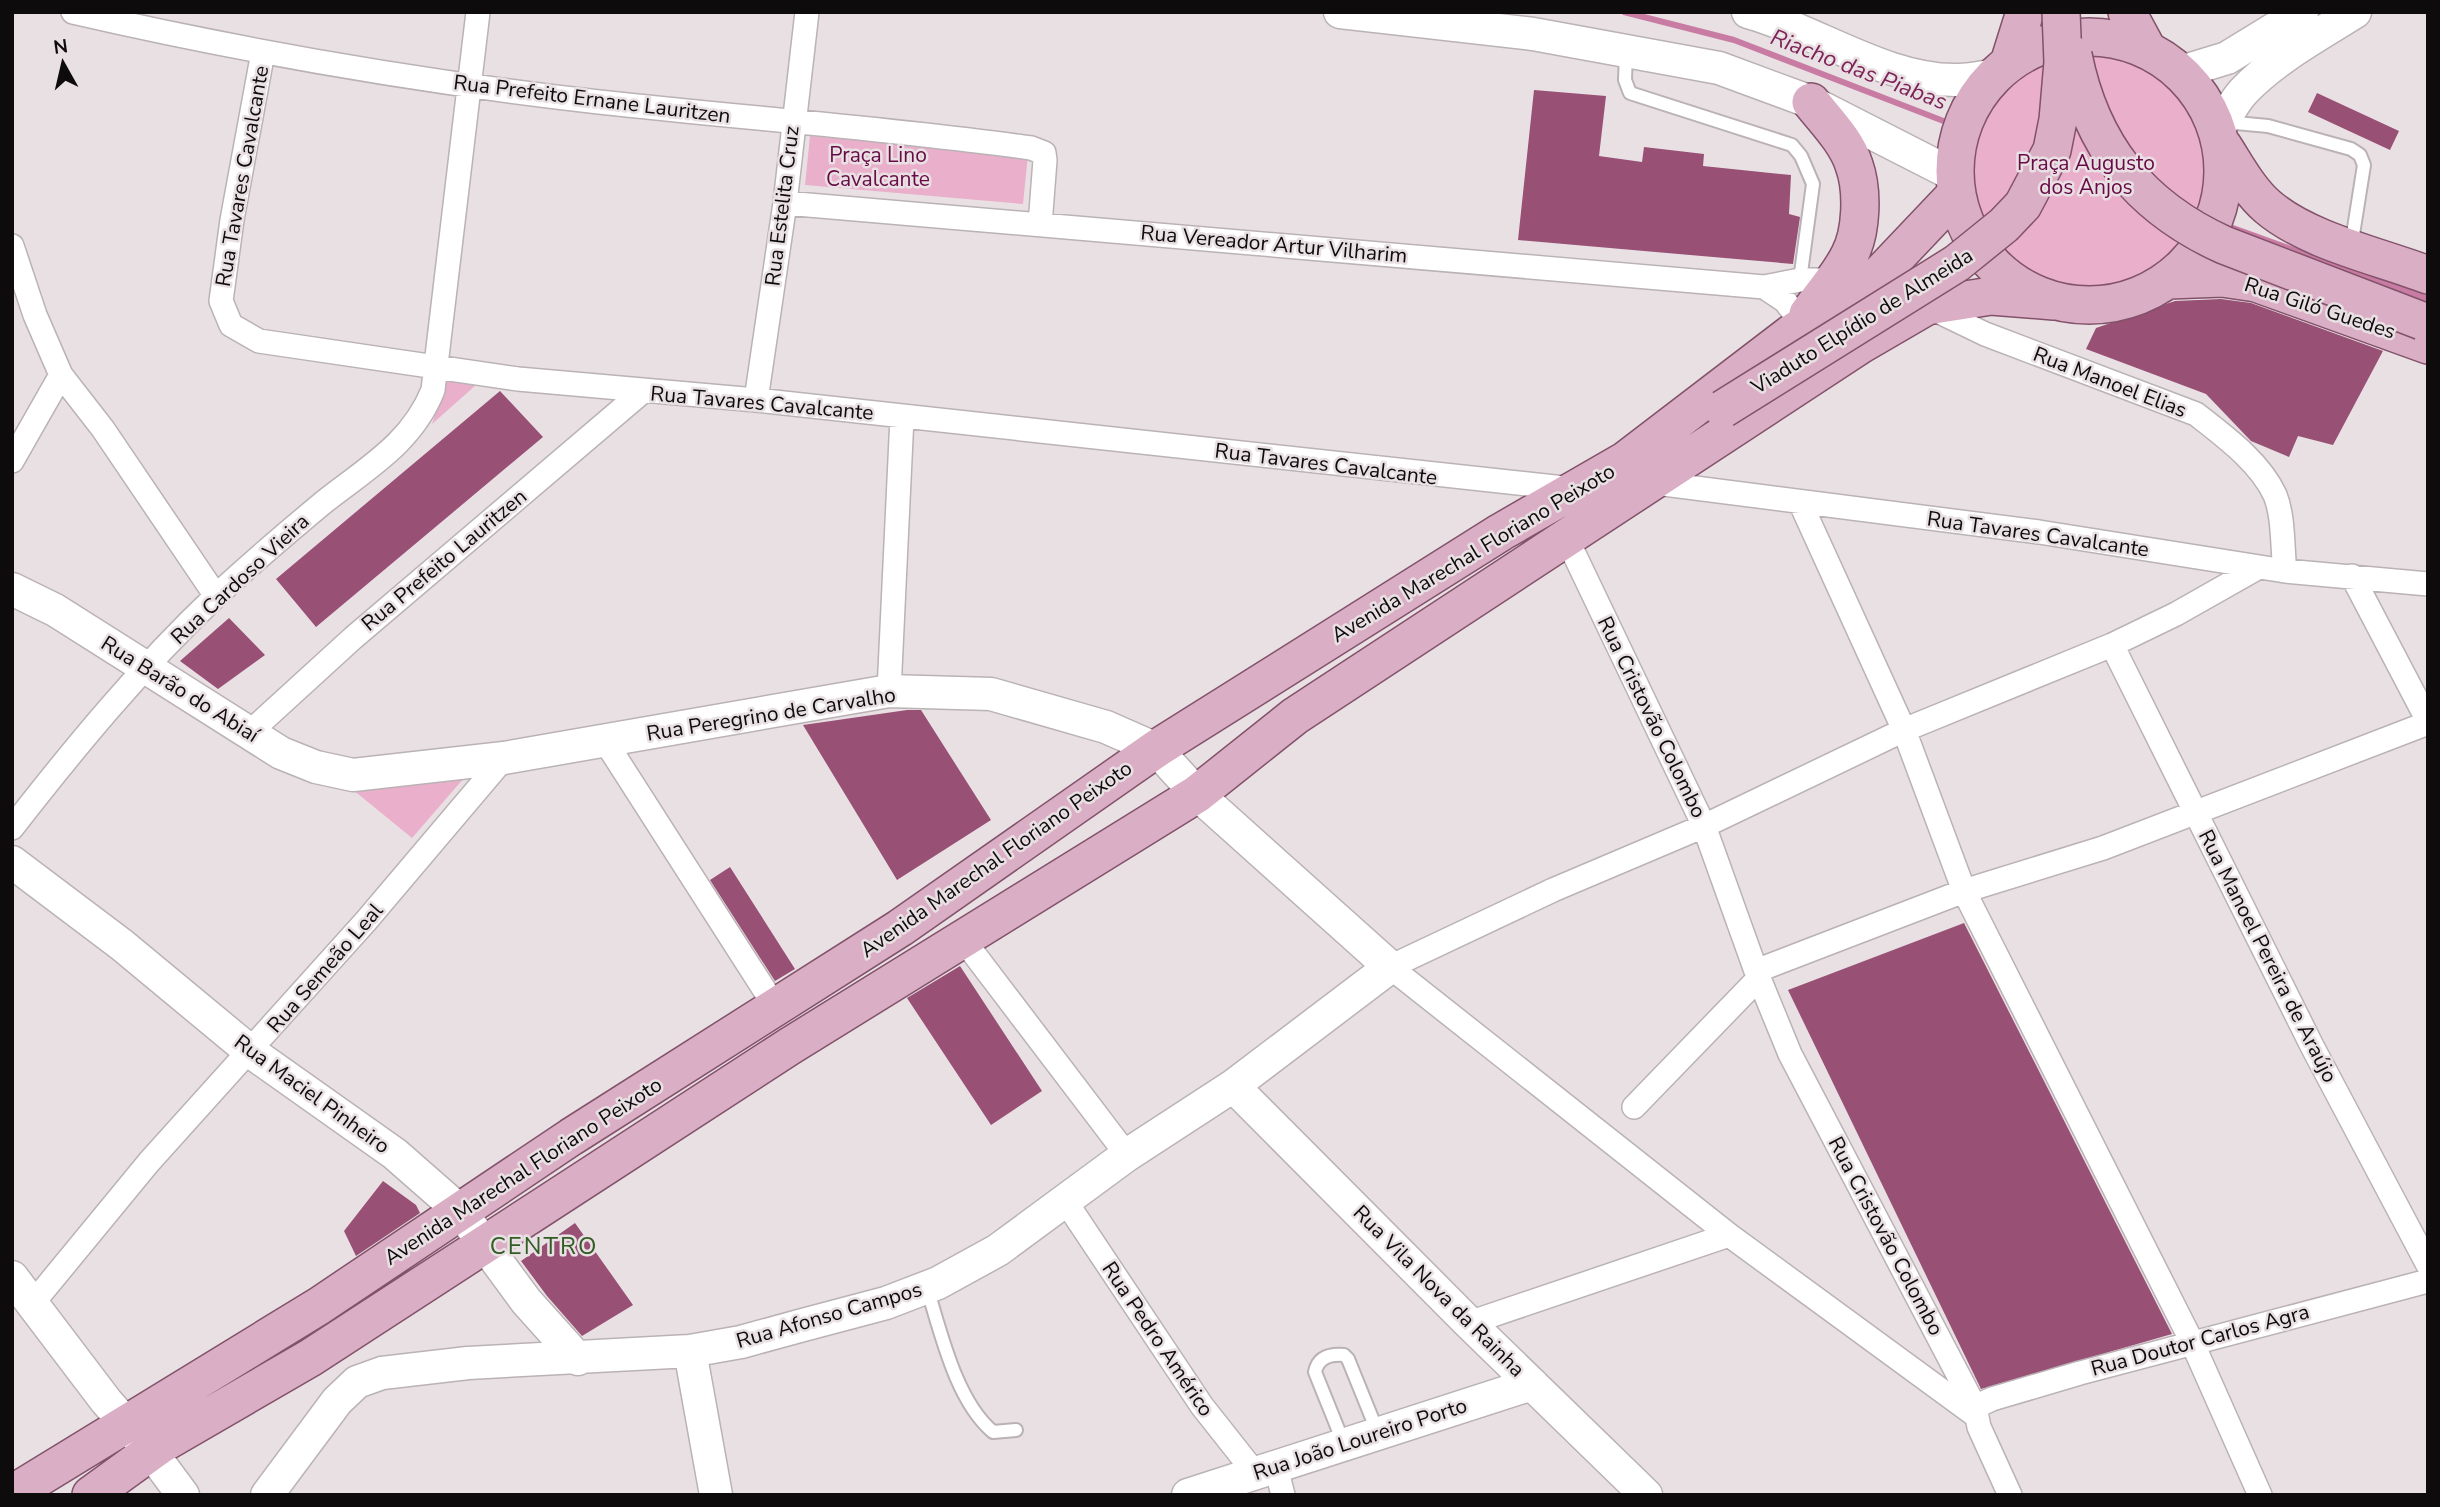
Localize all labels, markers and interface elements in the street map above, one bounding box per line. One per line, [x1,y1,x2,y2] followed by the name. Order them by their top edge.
[1766,22,1952,117] water label: Riacho das Piabas
[28,28,98,98] north arrow
[52,33,70,61] text: N
[209,63,275,289] street label: Rua Tavares Cavalcante
[452,68,732,130] street label: Rua Prefeito Ernane Lauritzen
[758,124,806,288] street label: Rua Estelita Cruz
[826,141,930,193] park label: Praça Lino Cavalcante
[2017,149,2155,201] park label: Praça Augusto dos Anjos
[1139,218,1409,270] street label: Rua Vereador Artur Vilharim
[1745,241,1978,401] street label: Viaduto Elpídio de Almeida
[2241,270,2399,346] street label: Rua Giló Guedes
[2029,340,2191,424] street label: Rua Manoel Elias
[649,379,875,427] street label: Rua Tavares Cavalcante
[1213,436,1439,492] street label: Rua Tavares Cavalcante
[1326,457,1620,649] street label: Avenida Marechal Floriano Peixoto
[355,483,533,637] street label: Rua Prefeito Lauritzen
[1925,505,2151,563] street label: Rua Tavares Cavalcante
[165,507,315,651] street label: Rua Cardoso Vieira
[1591,611,1713,823] street label: Rua Cristovão Colombo
[96,629,265,749] street label: Rua Barão do Abiaí
[644,680,898,748] street label: Rua Peregrino de Carvalho
[854,754,1138,964] street label: Avenida Marechal Floriano Peixoto
[2192,825,2344,1087] street label: Rua Manoel Pereira de Araújo
[261,896,390,1039] street label: Rua Semeão Leal
[229,1028,395,1160] street label: Rua Maciel Pinheiro
[379,1070,667,1272] street label: Avenida Marechal Floriano Peixoto
[1822,1132,1950,1340] street label: Rua Cristovão Colombo
[1347,1199,1531,1383] street label: Rua Vila Nova da Rainha
[490,1230,598,1262] district label: CENTRO
[1096,1256,1220,1422] street label: Rua Pedro Américo
[733,1275,925,1355] street label: Rua Afonso Campos
[2088,1297,2312,1383] street label: Rua Doutor Carlos Agra
[1250,1391,1470,1487] street label: Rua João Loureiro Porto

